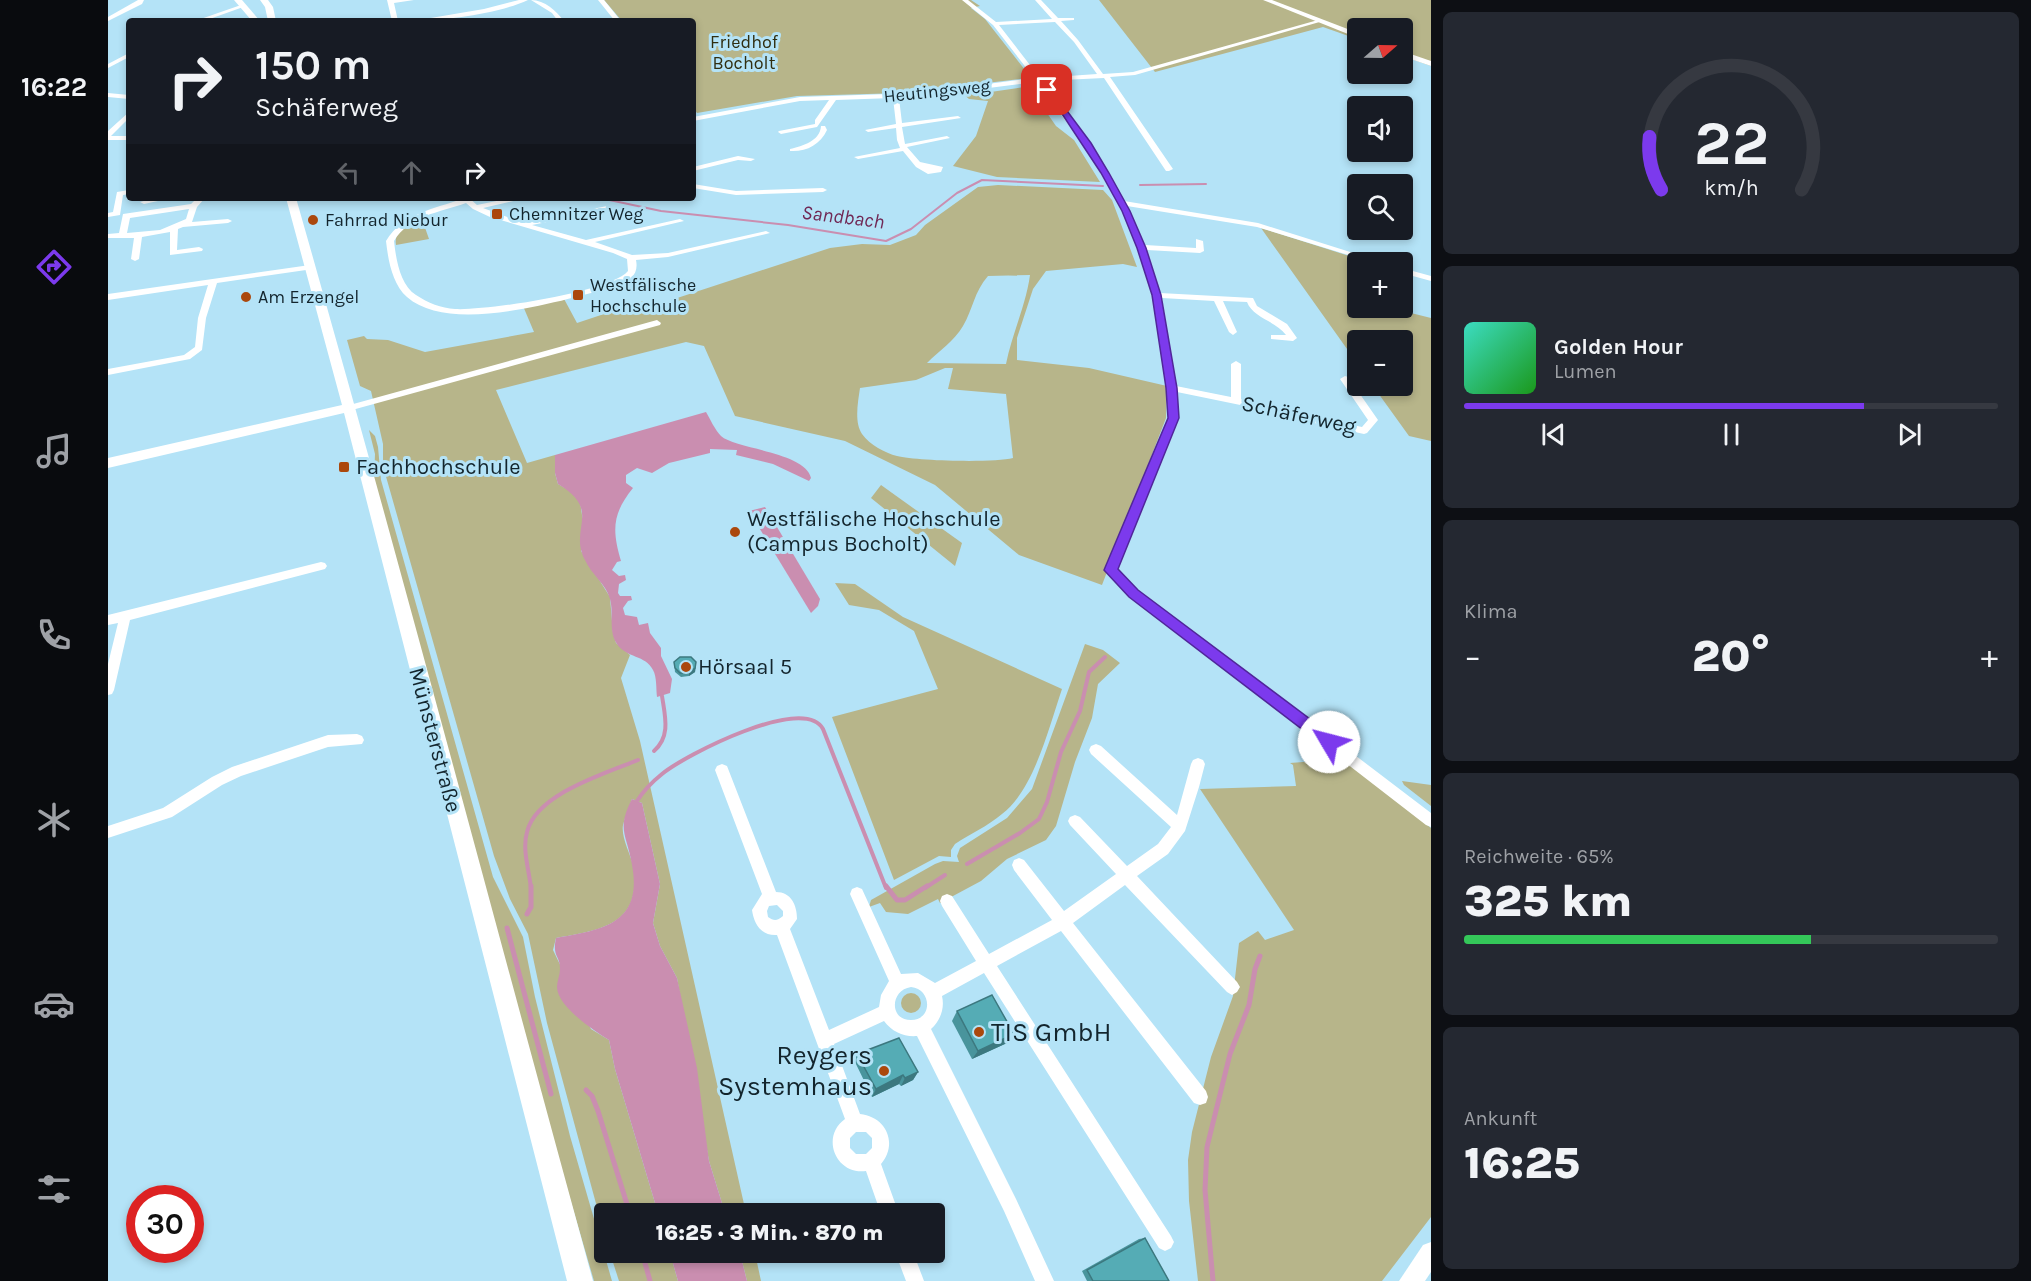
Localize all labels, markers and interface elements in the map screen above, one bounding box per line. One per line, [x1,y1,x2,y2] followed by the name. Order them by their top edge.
[1347,18,1413,84] north arrow
[1347,18,1413,396] map controls
[710,31,779,74] park label: Friedhof Bocholt
[255,40,371,90] text: 150 m
[156,42,234,120] icon: right
[1021,64,1072,115] pin
[21,71,87,103] text: 16:22
[1030,73,1063,106] icon: arrive
[883,74,991,108] street label: Heutingsweg
[255,91,398,123] text: Schäferweg
[1347,96,1413,162] button: sound
[1693,107,1769,180] text: 22
[332,156,365,189] icon: left
[395,156,428,189] icon: ahead
[458,156,491,189] icon: right
[1347,174,1413,240] button: search
[1704,175,1758,200] text: km/h
[800,201,886,233] water label: Sandbach
[509,203,643,225] place label: Chemnitzer Weg
[490,207,504,221] marker: Chemnitzer Weg
[325,209,448,231] place label: Fahrrad Niebur
[306,213,320,227] marker: Fahrrad Niebur
[33,246,75,288] icon: directions
[1347,252,1413,318] button: +
[590,274,696,317] place label: Westfälische Hochschule
[258,286,359,308] place label: Am Erzengel
[571,288,585,302] marker: Westfälische Hochschule
[239,290,253,304] marker: Am Erzengel
[1347,330,1413,396] button: −
[1554,334,1683,360] text: Golden Hour
[1554,360,1617,383] text: Lumen
[1239,390,1359,440] street label: Schäferweg
[1537,418,1570,451] icon: previous
[1715,418,1748,451] icon: pause
[1893,418,1926,451] icon: next
[33,430,75,472] icon: music
[356,454,521,480] place label: Fachhochschule
[337,460,351,474] marker: Fachhochschule
[747,506,1001,557] place label: Westfälische Hochschule (Campus Bocholt)
[728,525,742,539] marker: Westfälische Hochschule (Campus Bocholt)
[1464,600,1517,623] text: Klima
[33,614,75,656] icon: phone
[1692,630,1770,682] text: 20°
[1464,637,1481,675] text: −
[1981,637,1998,675] text: +
[698,654,792,680] place label: Hörsaal 5
[679,660,693,674] marker: Hörsaal 5
[403,665,467,815] street label: Münsterstraße
[1297,710,1361,774] position arrow
[33,799,75,841] icon: climate
[1464,845,1614,868] text: Reichweite · 65%
[1464,875,1632,927] text: 325 km
[33,983,75,1025] icon: car
[991,1016,1112,1048] place label: TIS GmbH
[972,1025,986,1039] marker: TIS GmbH
[718,1039,872,1102] place label: Reygers Systemhaus
[877,1064,891,1078] marker: Reygers Systemhaus
[1464,1107,1537,1130] text: Ankunft
[1464,1137,1580,1189] text: 16:25
[33,1168,75,1210] icon: filters
[126,1185,204,1263] speed limit sign: 30
[656,1220,883,1246] text: 16:25 · 3 Min. · 870 m

